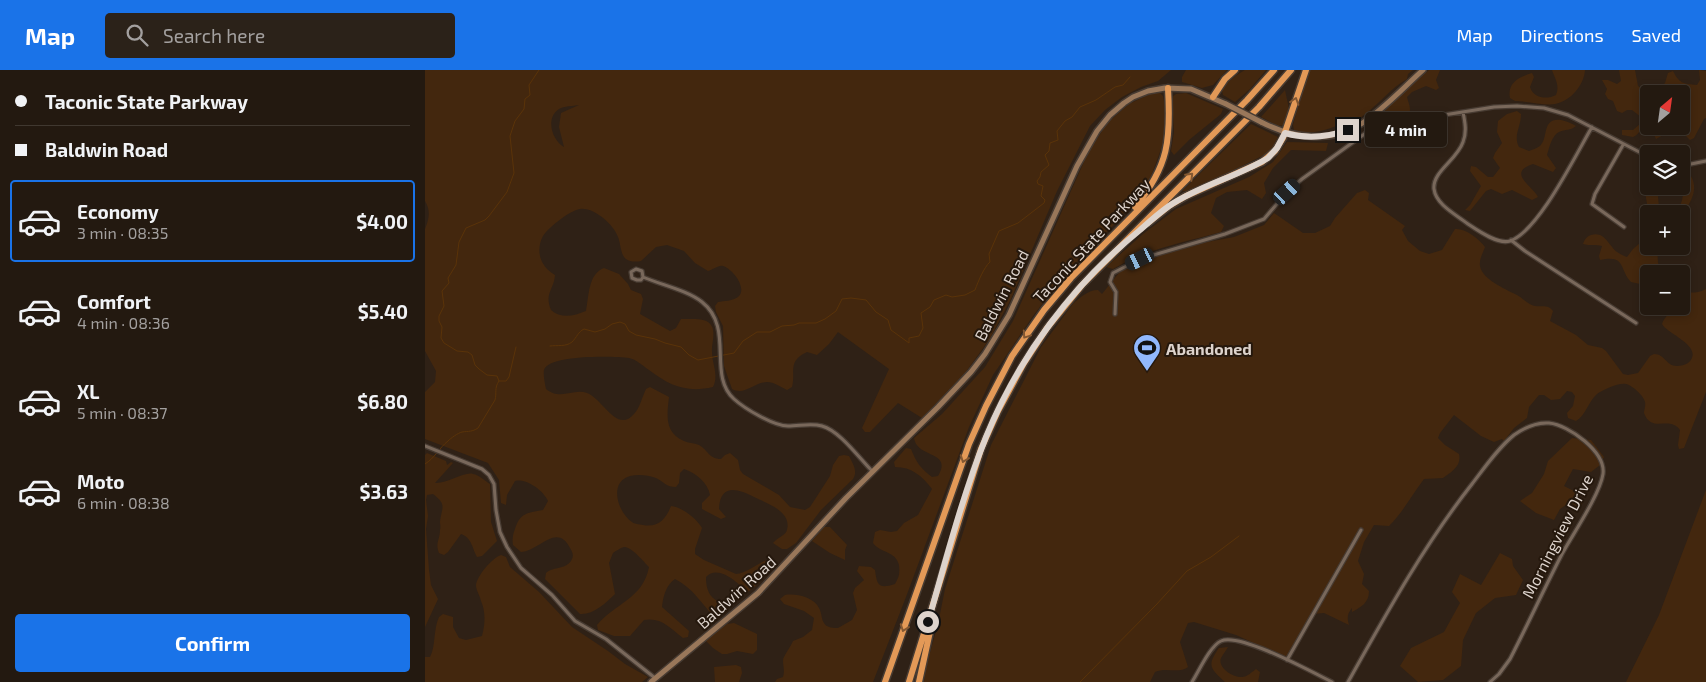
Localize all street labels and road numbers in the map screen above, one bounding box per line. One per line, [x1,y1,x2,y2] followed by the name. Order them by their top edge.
[1028,173,1154,306] street label: Taconic State Parkway
[970,246,1032,344] street label: Baldwin Road
[1518,471,1596,601] street label: Morningview Drive
[693,552,779,632] street label: Baldwin Road

